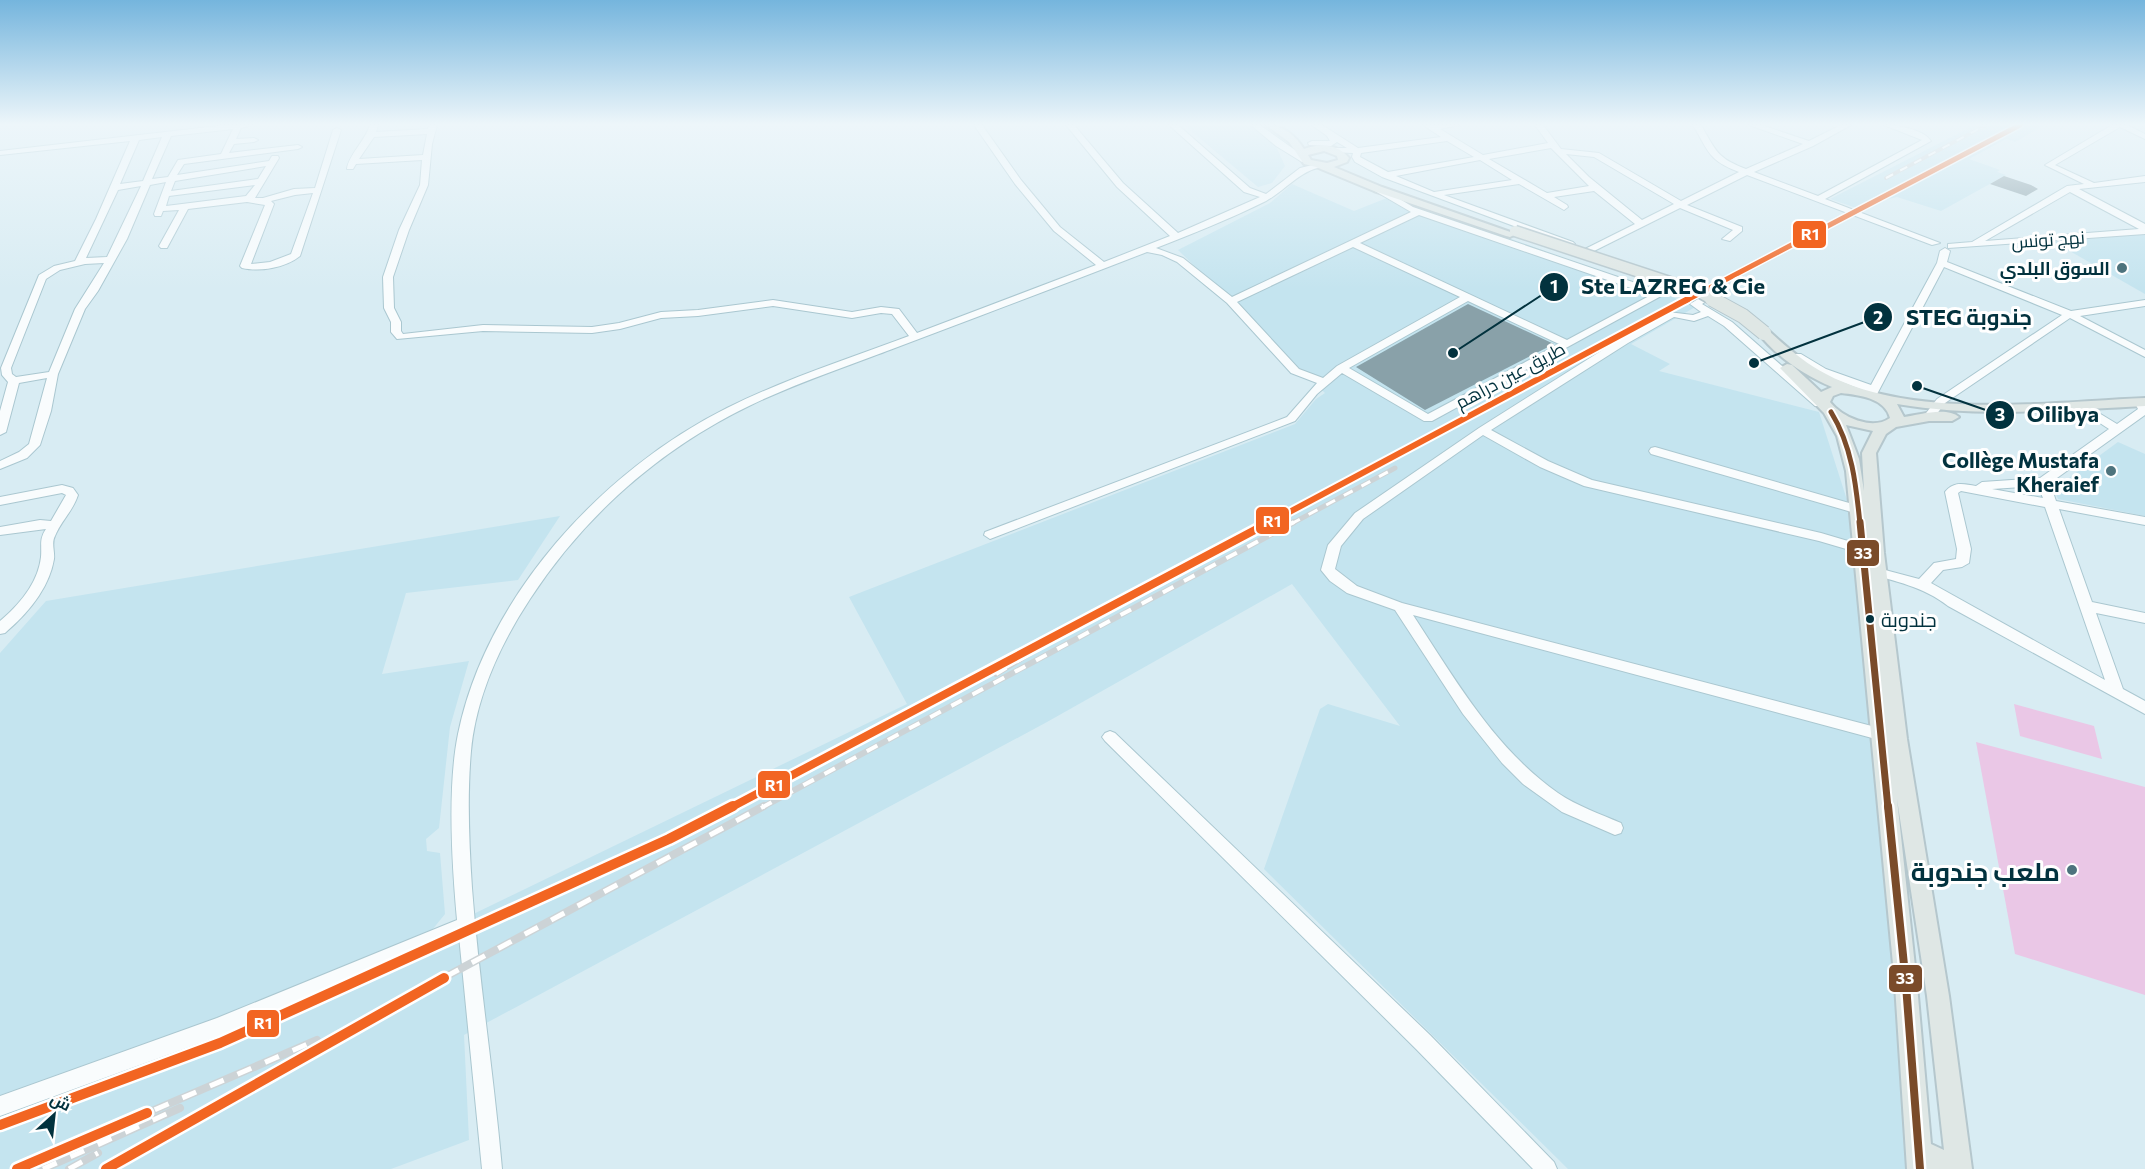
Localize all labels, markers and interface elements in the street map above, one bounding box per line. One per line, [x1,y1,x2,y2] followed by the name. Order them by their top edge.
[1792,220,1827,249] line badge: R1
[1801,224,1819,243] text: R1
[2010,225,2086,255] street label: نهج تونس
[2000,257,2110,283] place label: السوق البلدي
[2115,261,2129,275] marker: السوق البلدي
[1539,267,1777,307] callout: Ste LAZREG & Cie
[1581,272,1765,299] text: Ste LAZREG & Cie
[1550,275,1558,297] text: 1
[1863,297,2044,337] callout: STEG جندوبة
[1906,303,2032,331] text: STEG جندوبة
[1873,306,1883,328] text: 2
[1451,337,1570,415] street label: طريق عين دراهم
[1985,395,2111,435] callout: Oilibya
[2027,400,2099,427] text: Oilibya
[1995,403,2005,425] text: 3
[1942,447,2099,496] place label: Collège Mustafa Kheraief
[2104,464,2118,478] marker: Collège Mustafa Kheraief
[1255,506,1290,535] line badge: R1
[1263,511,1281,530] text: R1
[1846,539,1880,567] line badge: 33
[1854,543,1872,562] text: 33
[1881,607,1936,632] place label: جندوبة
[1864,613,1876,625] marker: جندوبة
[757,770,791,799] line badge: R1
[765,775,783,794] text: R1
[1911,855,2060,887] place label: ملعب جندوبة
[2065,863,2079,877] marker: ملعب جندوبة
[1888,964,1923,993] line badge: 33
[1896,968,1914,987] text: 33
[246,1009,280,1038] line badge: R1
[254,1013,272,1032] text: R1
[24,1085,84,1145] north arrow
[47,1088,74,1115] text: ش

